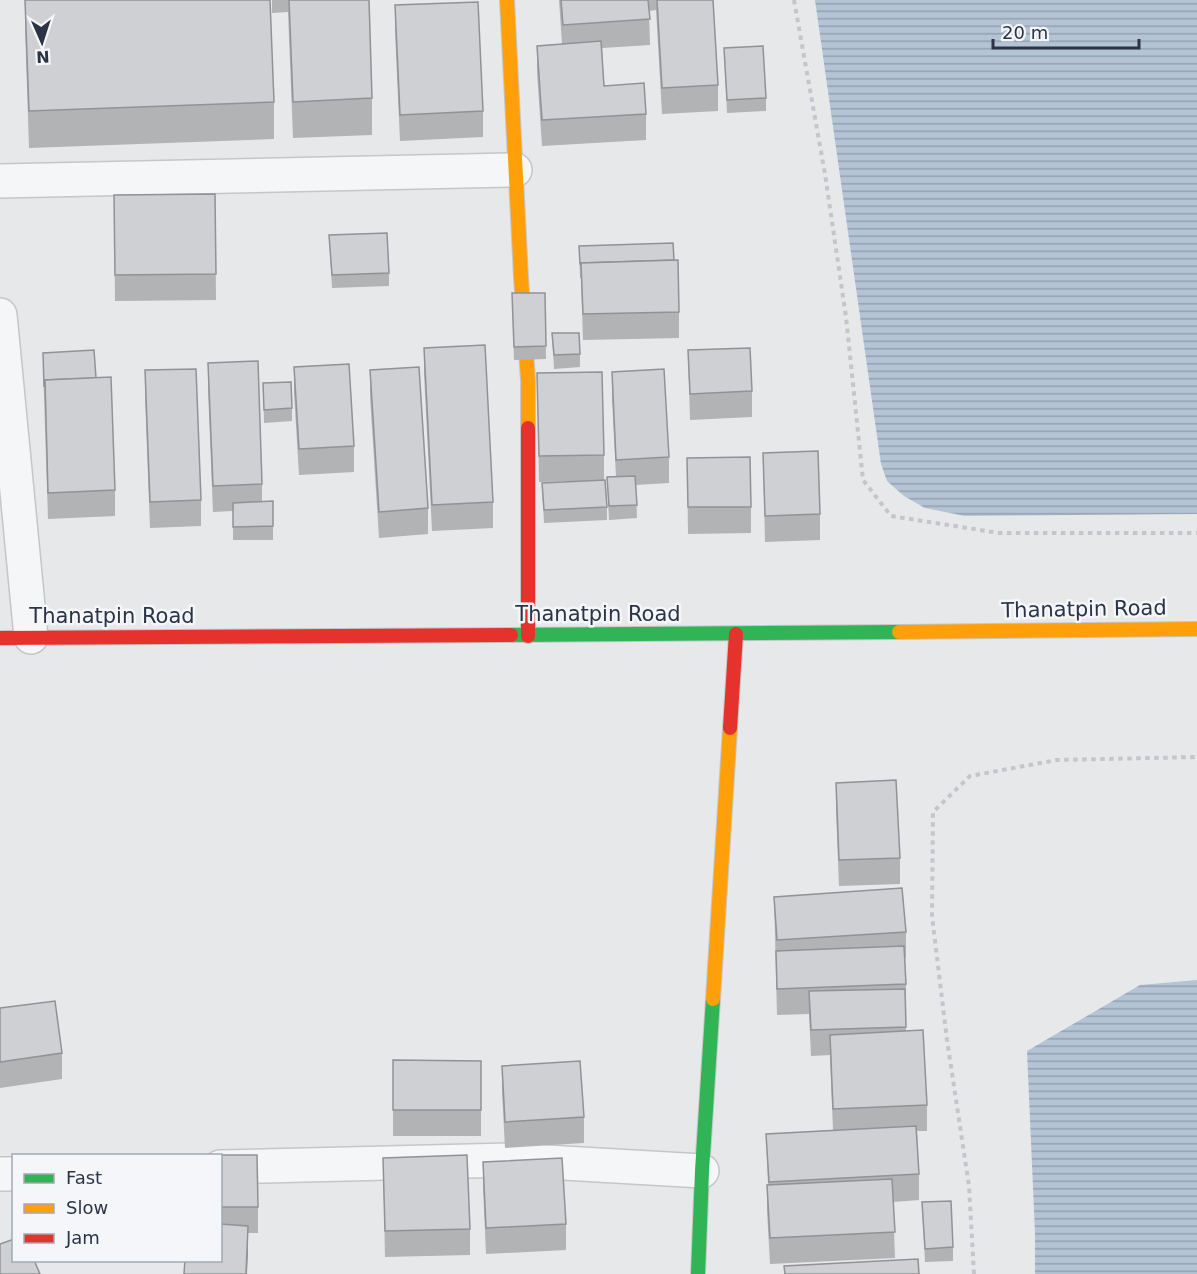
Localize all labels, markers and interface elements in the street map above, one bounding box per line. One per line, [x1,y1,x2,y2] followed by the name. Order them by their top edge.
[12,12,72,72] north arrow
[993,12,1138,50] scale bar
[1002,22,1048,43] text: 20 m
[36,47,50,66] text: N
[1000,596,1167,622] street label: Thanatpin Road
[514,602,681,626] street label: Thanatpin Road
[28,604,195,628] street label: Thanatpin Road
[12,1154,222,1262] legend
[66,1167,102,1188] text: Fast
[66,1197,108,1218] text: Slow
[65,1227,100,1248] text: Jam

